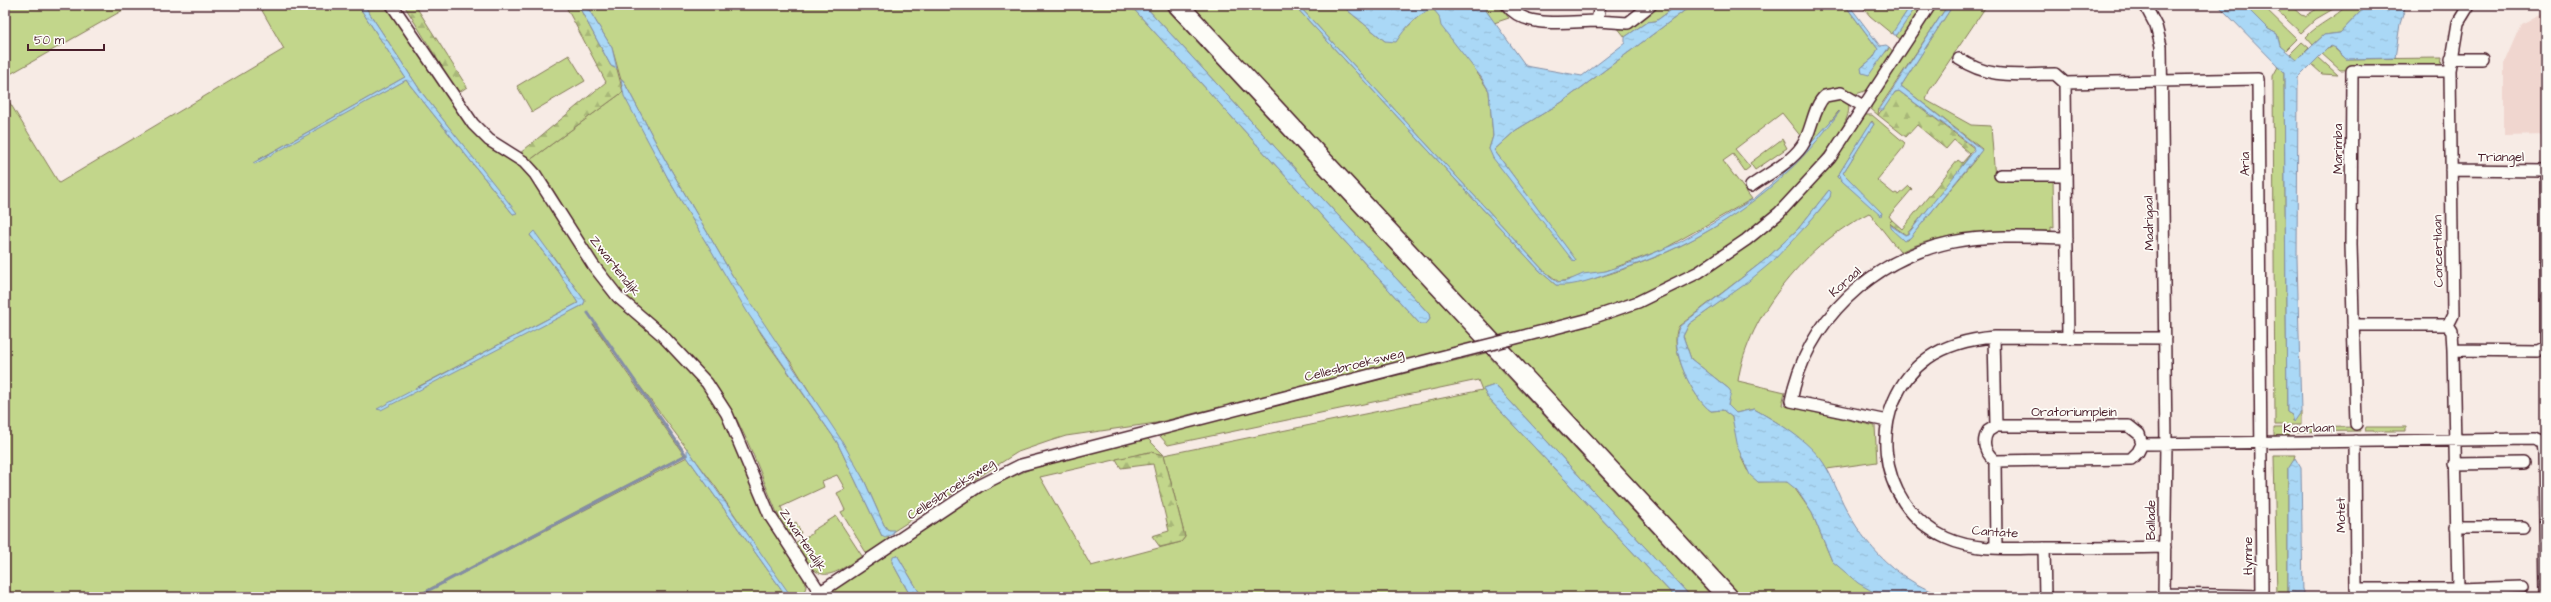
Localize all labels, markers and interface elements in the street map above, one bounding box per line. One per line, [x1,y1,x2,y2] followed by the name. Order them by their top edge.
[28,26,104,52] scale bar
[34,32,65,49] text: 50 m
[2329,123,2347,174] street label: Marimba
[2478,148,2524,167] street label: Triangel
[2236,152,2254,176] street label: Aria
[2140,195,2159,251] street label: Madrigaal
[2428,214,2448,287] street label: Concertlaan
[586,232,644,300] street label: Zwartendijk
[1825,263,1865,301] street label: Koraal
[1303,344,1406,387] street label: Cellesbroeksweg
[2031,403,2117,421] street label: Oratoriumplein
[2283,419,2335,437] street label: Koorlaan
[904,454,999,525] street label: Cellesbroeksweg
[2332,496,2350,533] street label: Motet
[2142,500,2160,540] street label: Ballade
[775,505,831,575] street label: Zwartendijk
[1971,521,2019,543] street label: Cantate
[2239,537,2258,575] street label: Hymne

